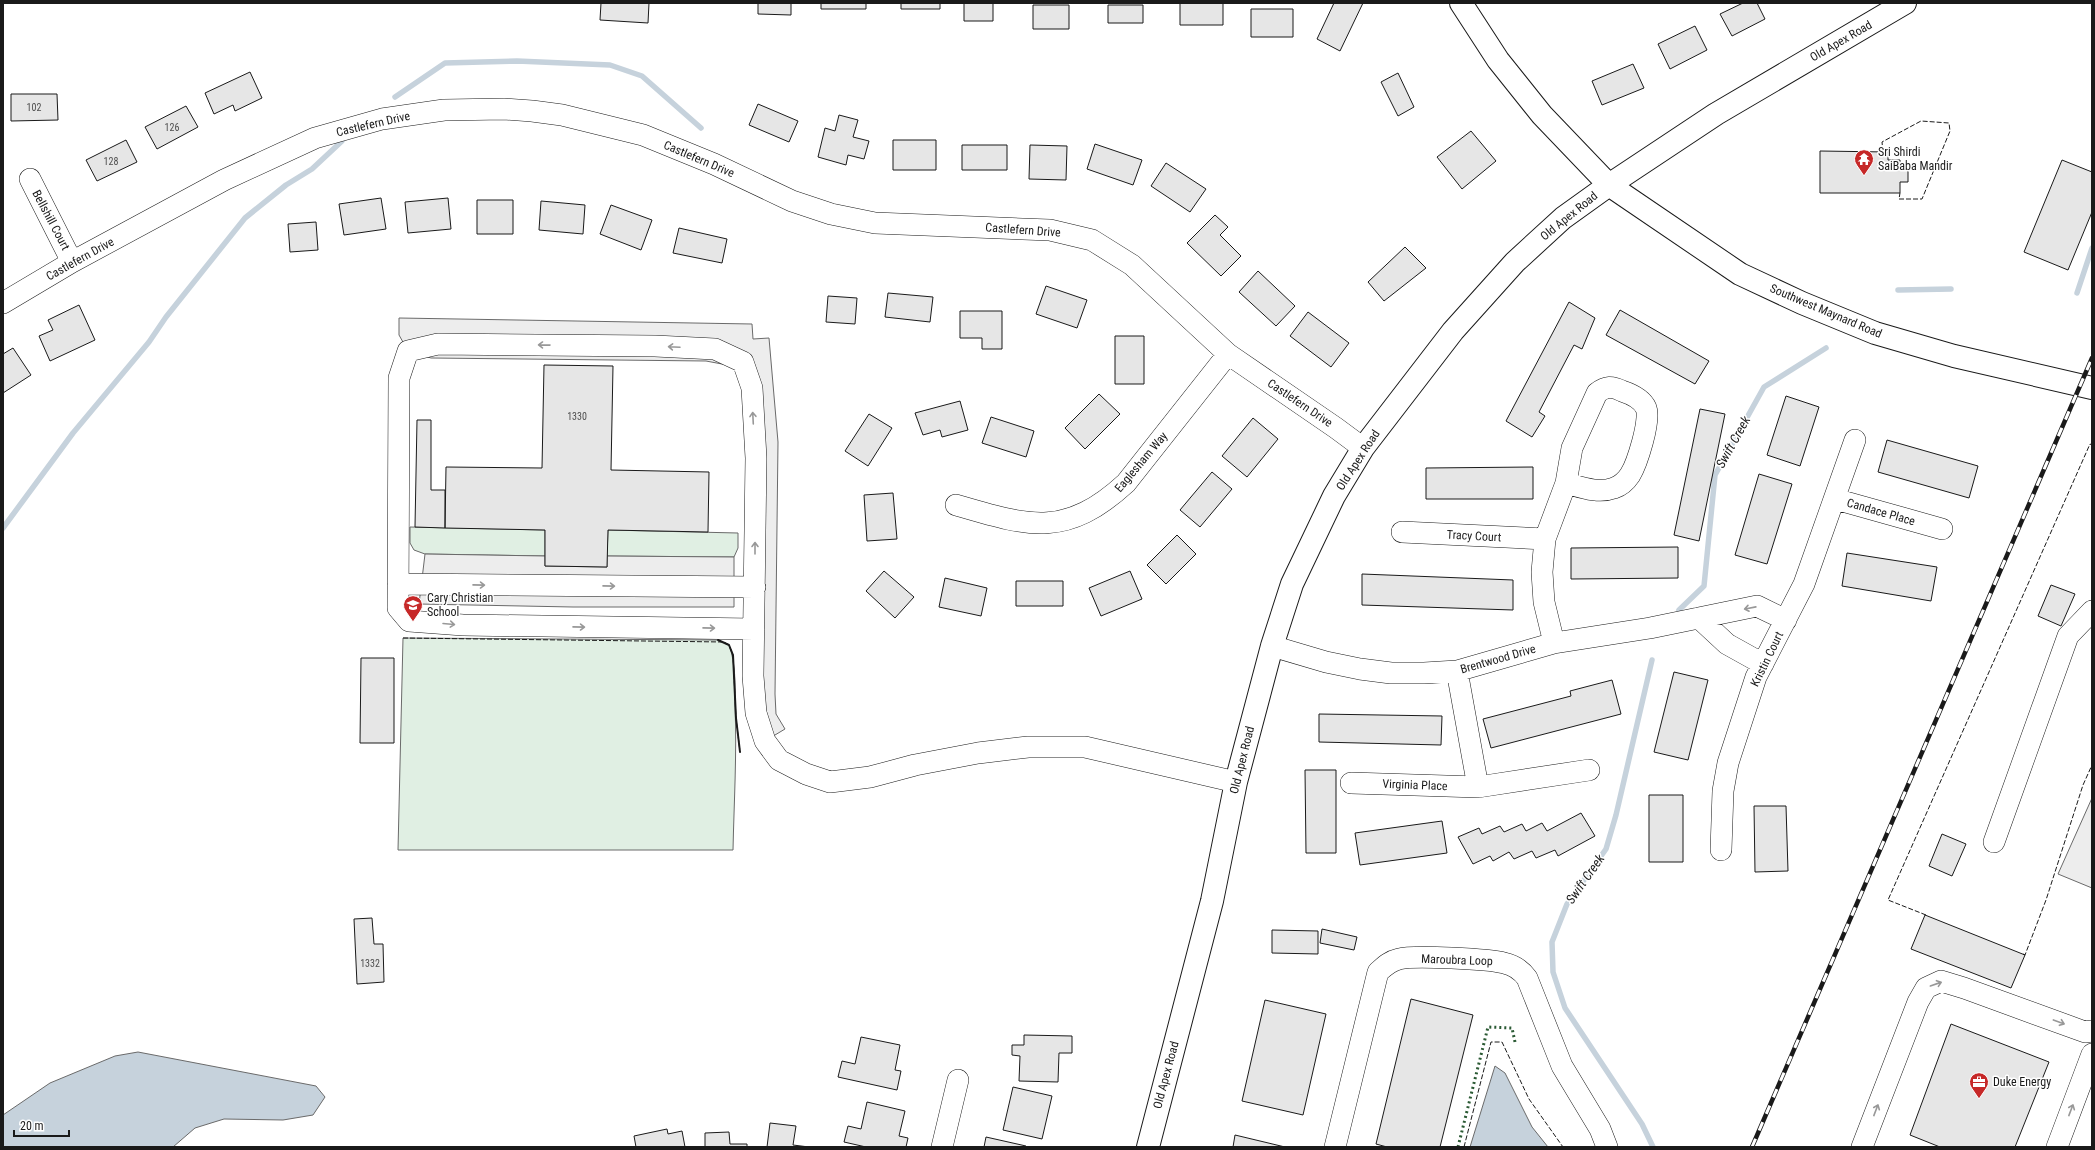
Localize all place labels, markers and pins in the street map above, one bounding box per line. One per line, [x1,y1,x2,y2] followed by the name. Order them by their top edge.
[1878,145,1953,173] place label: Sri Shirdi SaiBaba Mandir
[1853,148,1875,176] temple icon: Sri Shirdi SaiBaba Mandir
[427,591,494,619] place label: Cary Christian School
[402,594,424,622] school or university icon: Cary Christian School
[1968,1071,1990,1099] office icon: Duke Energy
[1993,1075,2051,1089] place label: Duke Energy

